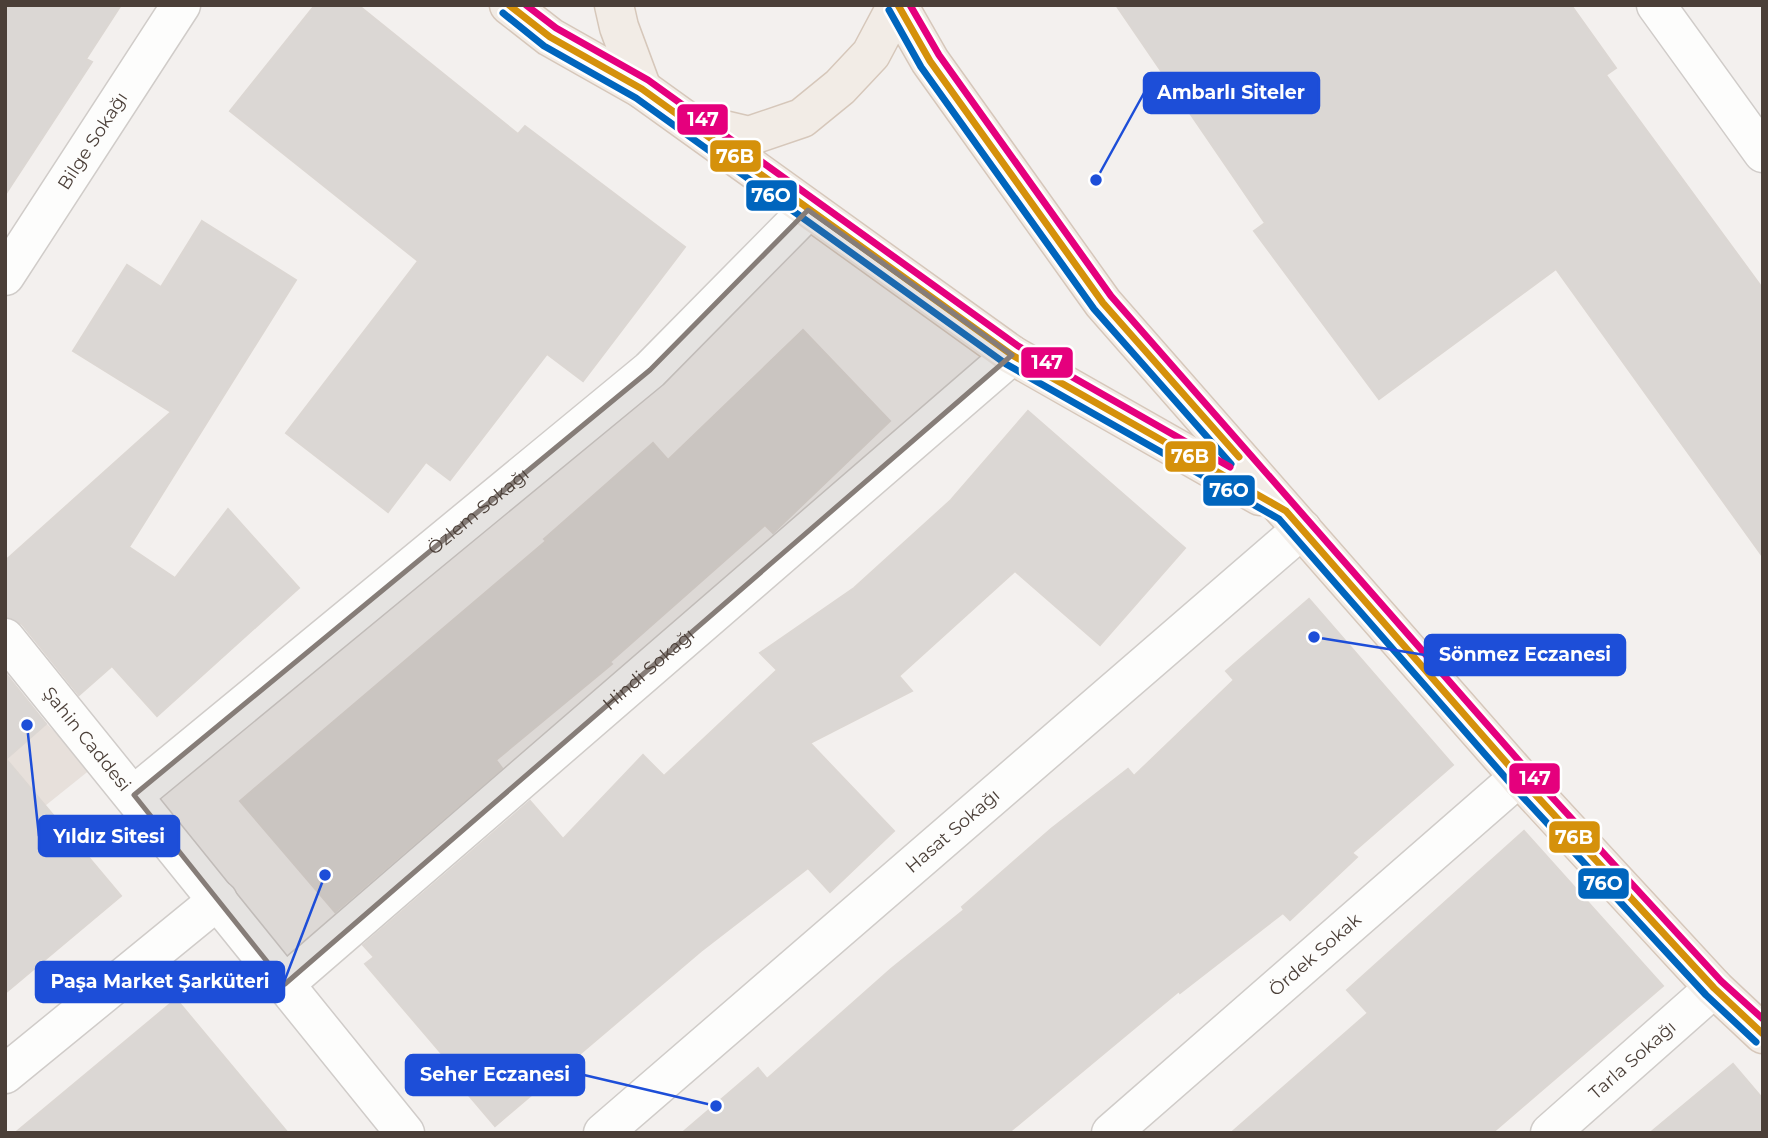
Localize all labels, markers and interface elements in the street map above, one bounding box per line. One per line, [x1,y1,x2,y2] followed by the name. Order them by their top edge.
[1144,73,1319,113] callout: Ambarlı Siteler
[1156,81,1305,104] text: Ambarlı Siteler
[53,88,132,194] street label: Bilge Sokağı
[676,103,729,136] line badge: 147
[687,108,719,131] text: 147
[709,139,762,173] line badge: 76B
[716,145,754,168] text: 76B
[745,179,798,212] line badge: 76O
[751,184,791,207] text: 76O
[1020,346,1074,379] line badge: 147
[1031,351,1063,374] text: 147
[1164,440,1217,473] line badge: 76B
[1171,445,1209,468] text: 76B
[423,463,533,560] street label: Özlem Sokağı
[1202,474,1256,507] line badge: 76O
[1209,479,1249,502] text: 76O
[598,624,699,715] street label: Hindi Sokağı
[1425,635,1625,675] callout: Sönmez Eczanesi
[1439,643,1611,666] text: Sönmez Eczanesi
[38,682,135,796] street label: Şahin Caddesi
[1508,762,1561,795] line badge: 147
[1519,767,1551,790] text: 147
[901,784,1004,878] street label: Hasat Sokağı
[39,816,179,856] callout: Yıldız Sitesi
[1548,820,1601,854] line badge: 76B
[52,825,165,848] text: Yıldız Sitesi
[1555,826,1593,849] text: 76B
[1577,867,1630,900] line badge: 76O
[1583,872,1623,895] text: 76O
[1265,909,1366,1001] street label: Ördek Sokak
[36,962,284,1002] callout: Paşa Market Şarküteri
[50,970,270,993] text: Paşa Market Şarküteri
[1584,1016,1680,1104] street label: Tarla Sokağı
[406,1055,584,1095] callout: Seher Eczanesi
[420,1063,570,1086] text: Seher Eczanesi

